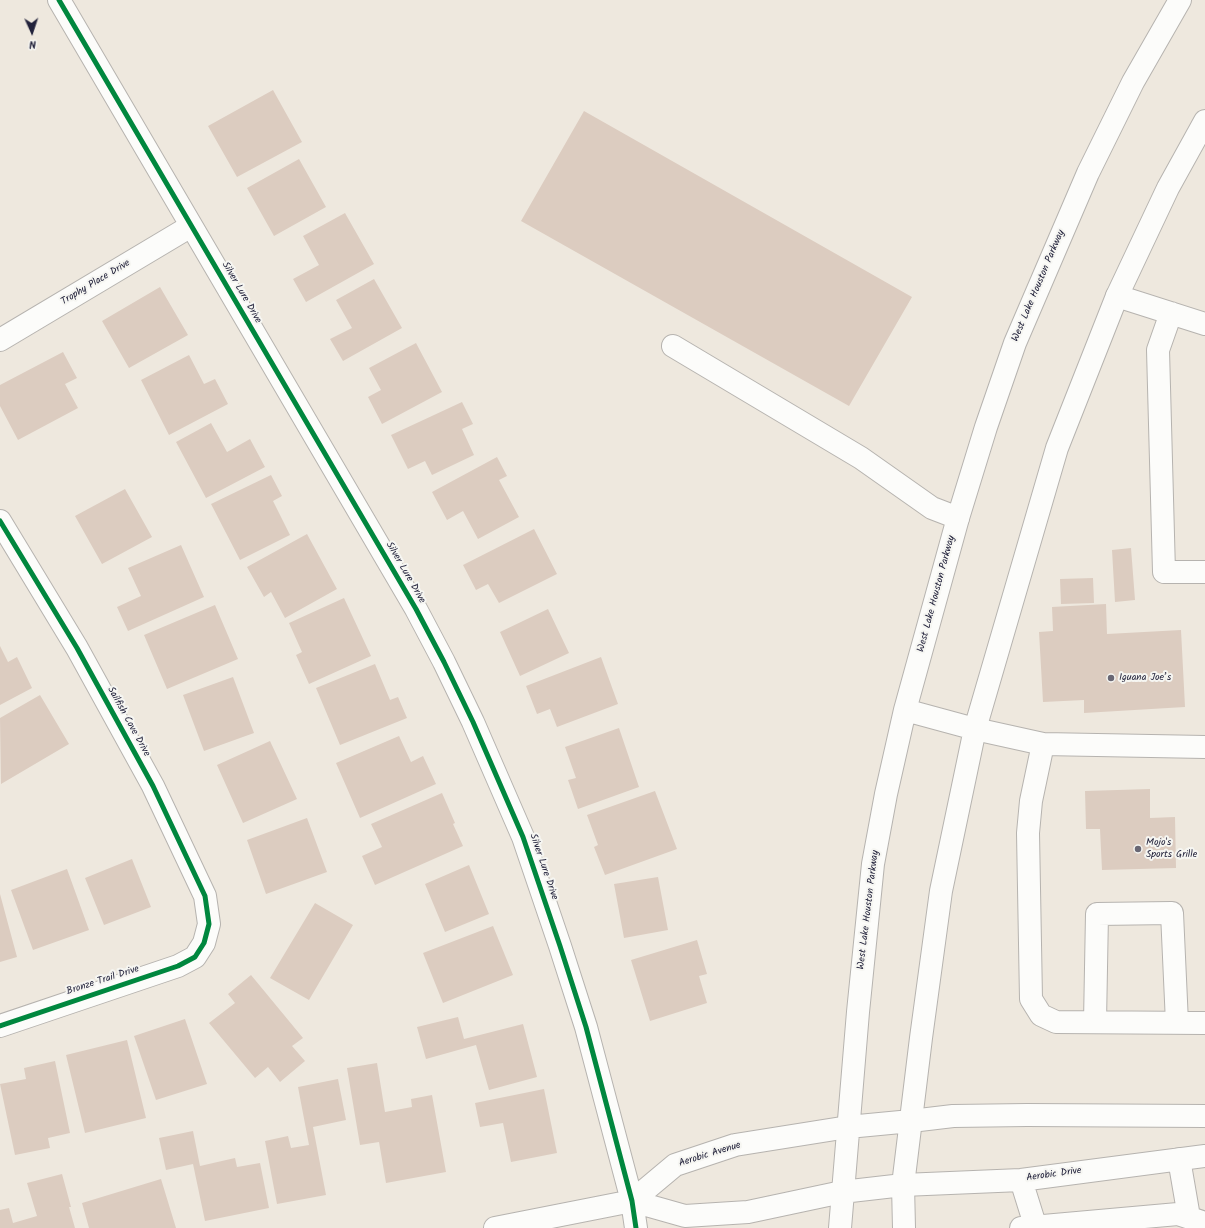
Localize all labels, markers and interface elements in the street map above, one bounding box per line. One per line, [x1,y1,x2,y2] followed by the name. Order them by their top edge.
[12,12,52,52] north arrow
[29,35,37,53] text: N
[1010,228,1068,344] street label: West Lake Houston Parkway
[59,258,133,308] street label: Trophy Place Drive
[219,260,263,326] street label: Silver Lure Drive
[916,534,958,654] street label: West Lake Houston Parkway
[383,540,427,606] street label: Silver Lure Drive
[1119,672,1171,684] place label: Iguana Joe’s
[1106,673,1116,683] marker: Iguana Joe’s
[104,685,152,759] street label: Sailfish Cove Drive
[526,832,560,902] street label: Silver Lure Drive
[1146,837,1197,860] place label: Mojo's Sports Grille
[1133,844,1143,854] marker: Mojo's Sports Grille
[856,850,882,970] street label: West Lake Houston Parkway
[65,964,141,998] street label: Bronze Trail Drive
[678,1140,742,1170] street label: Aerobic Avenue
[1026,1165,1082,1185] street label: Aerobic Drive

